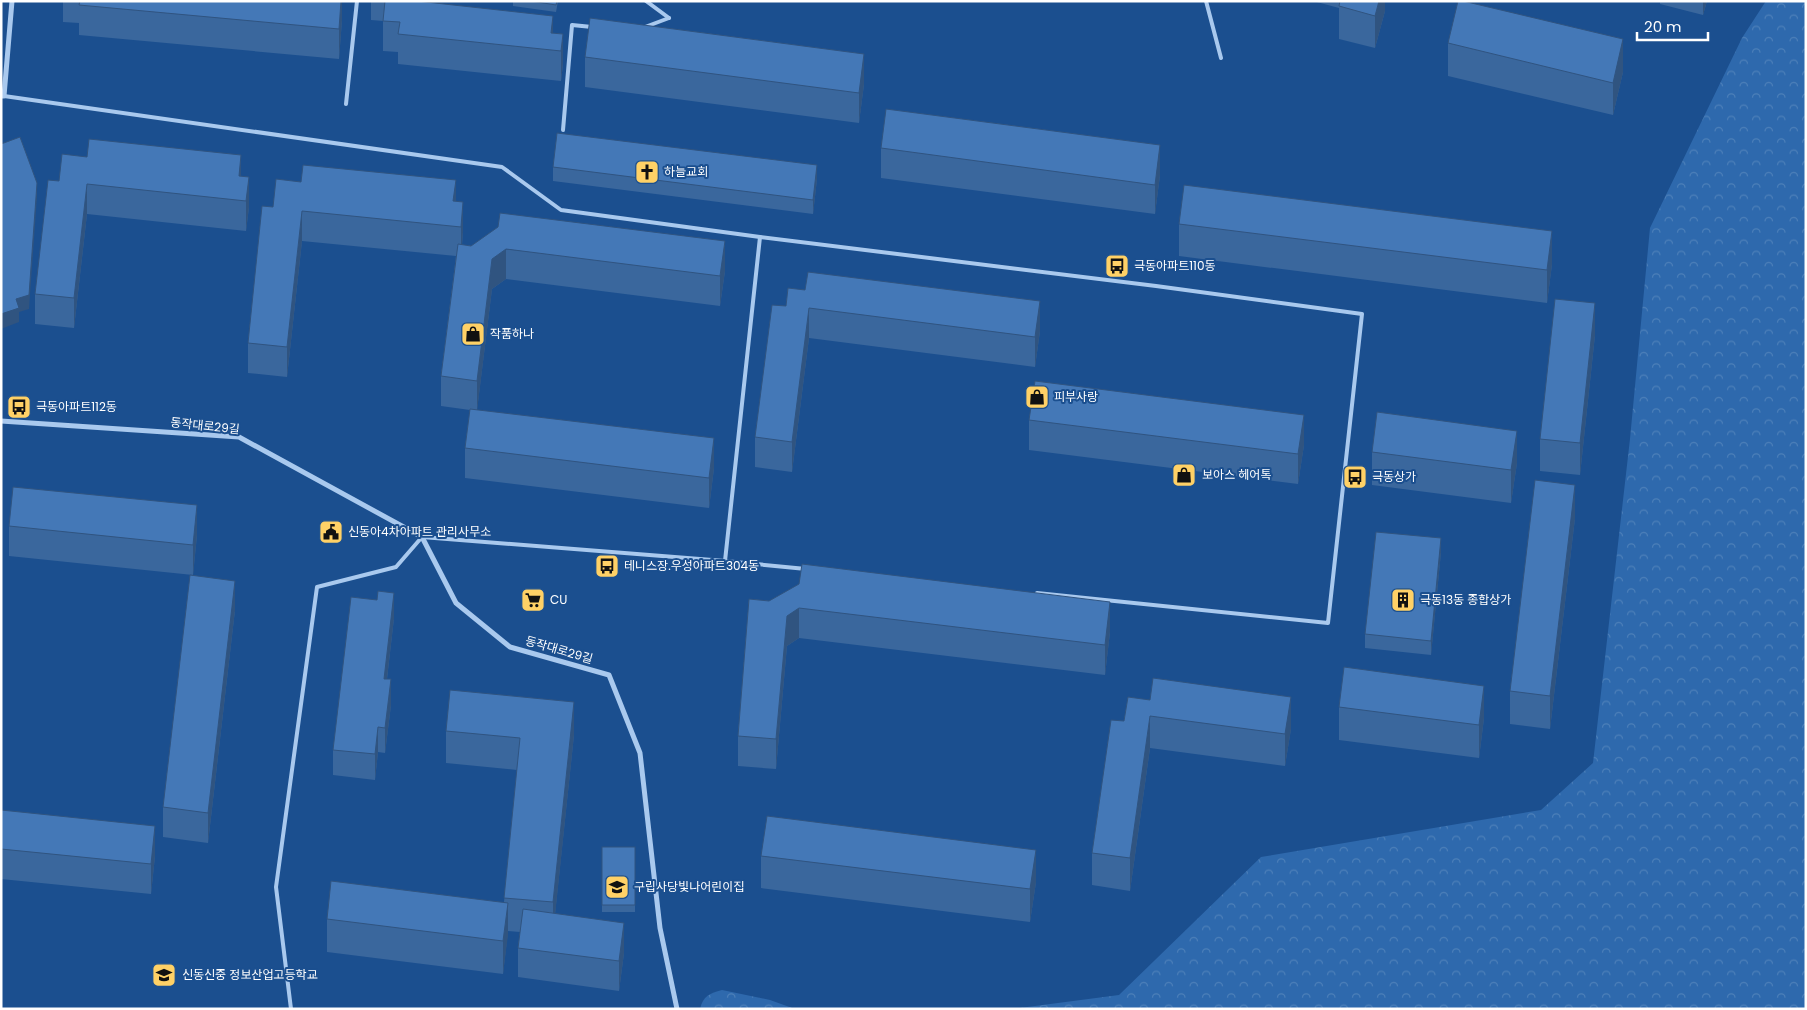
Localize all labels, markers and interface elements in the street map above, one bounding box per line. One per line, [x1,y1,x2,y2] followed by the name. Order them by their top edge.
[1637,10,1708,42] scale bar
[1644,16,1682,37] text: 20 m
[634,159,660,185] church icon: 하늘교회
[664,163,708,180] place label: 하늘교회
[1104,253,1130,279] bus stop icon: 극동아파트110동
[1134,257,1215,274] place label: 극동아파트110동
[460,321,486,347] shop icon: 작품하나
[490,325,534,342] place label: 작품하나
[1024,384,1050,410] shop icon: 피부사랑
[1054,388,1098,405] place label: 피부사랑
[6,394,32,420] bus stop icon: 극동아파트112동
[36,398,117,415] place label: 극동아파트112동
[170,413,241,438] street label: 동작대로29길
[1171,462,1197,488] shop icon: 보아스 헤어톡
[1342,464,1368,490] bus stop icon: 극동상가
[1202,466,1271,483] place label: 보아스 헤어톡
[1372,468,1416,485] place label: 극동상가
[318,519,344,545] public building icon: 신동아4차아파트 관리사무소
[348,523,491,540] place label: 신동아4차아파트 관리사무소
[594,553,620,579] bus stop icon: 테니스장.우성아파트304동
[624,557,759,574] place label: 테니스장.우성아파트304동
[520,587,546,613] supermarket icon: CU
[1390,587,1416,613] building icon: 극동13동 종합상가
[550,591,567,608] place label: CU
[1420,591,1511,608] place label: 극동13동 종합상가
[523,632,595,667] street label: 동작대로29길
[604,874,630,900] school or university icon: 구립사당빛나어린이집
[634,878,744,895] place label: 구립사당빛나어린이집
[151,962,177,988] school or university icon: 신동신중 정보산업고등학교
[182,966,318,983] place label: 신동신중 정보산업고등학교

